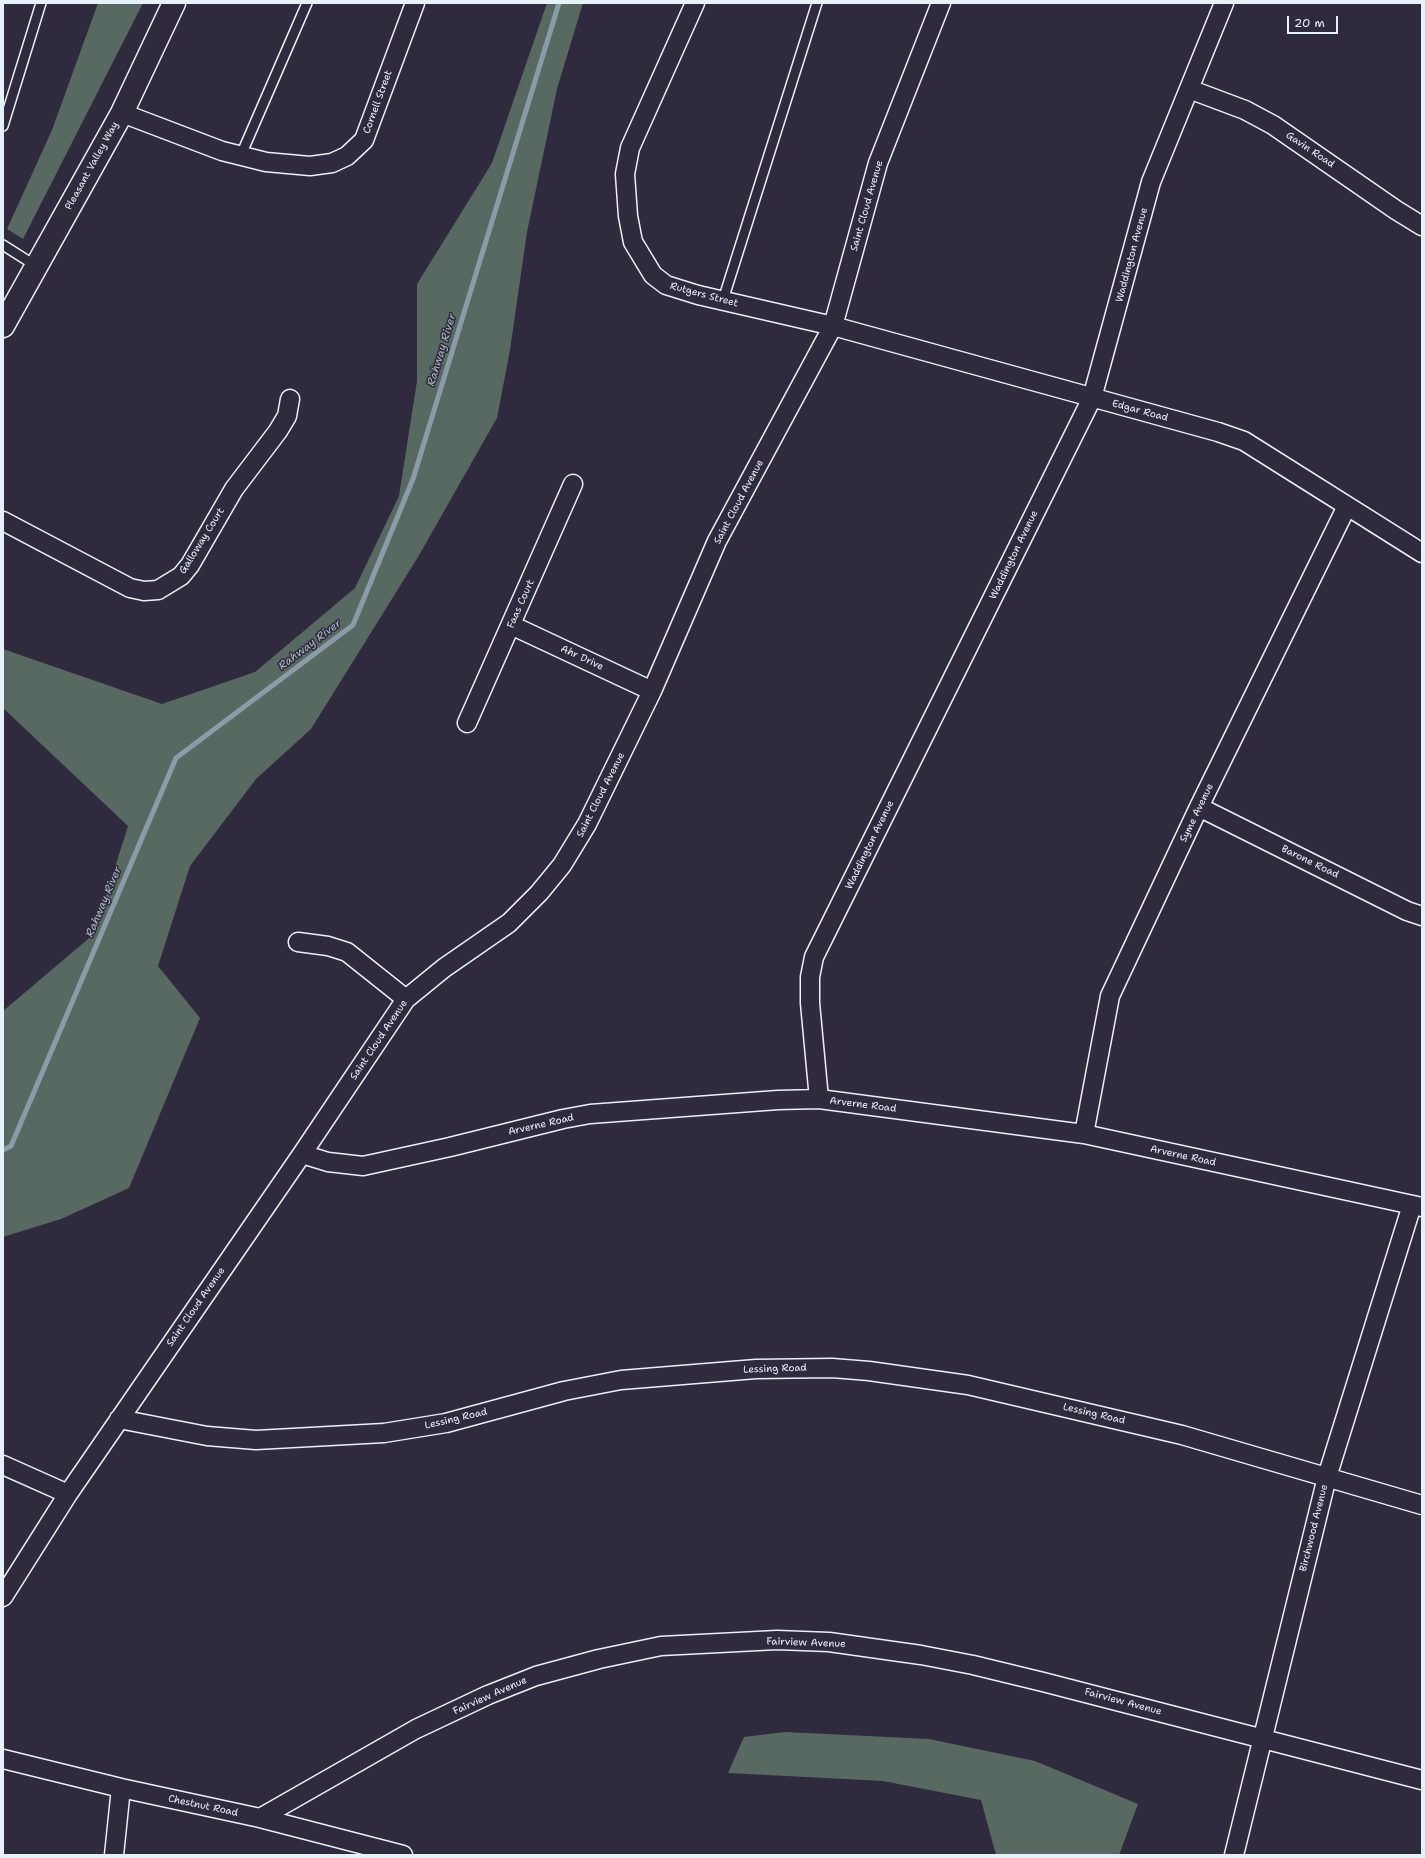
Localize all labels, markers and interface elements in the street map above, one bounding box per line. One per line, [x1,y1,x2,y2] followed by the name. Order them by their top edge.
[1289,8,1340,34] scale bar
[1294,15,1325,31] text: 20 m
[361,69,395,135] street label: Cornell Street
[63,120,121,212] street label: Pleasant Valley Way
[1283,129,1337,171] street label: Gavin Road
[848,159,886,253] street label: Saint Cloud Avenue
[1114,206,1150,304] street label: Waddington Avenue
[669,280,739,310] street label: Rutgers Street
[425,312,459,388] water label: Rahway River
[1111,398,1169,424] street label: Edgar Road
[712,458,766,546] street label: Saint Cloud Avenue
[177,506,227,576] street label: Galloway Court
[987,509,1041,601] street label: Waddington Avenue
[505,578,537,630] street label: Faas Court
[276,617,344,673] water label: Rahway River
[559,643,605,673] street label: Ahr Drive
[574,750,628,840] street label: Saint Cloud Avenue
[1178,782,1216,844] street label: Syme Avenue
[843,799,897,891] street label: Waddington Avenue
[1279,843,1341,881] street label: Barone Road
[83,865,125,939] water label: Rahway River
[348,998,410,1082] street label: Saint Cloud Avenue
[829,1095,897,1115] street label: Arverne Road
[507,1112,575,1138] street label: Arverne Road
[1149,1143,1217,1169] street label: Arverne Road
[164,1265,228,1349] street label: Saint Cloud Avenue
[743,1362,807,1376] street label: Lessing Road
[1062,1401,1126,1427] street label: Lessing Road
[424,1406,488,1432] street label: Lessing Road
[1297,1483,1331,1573] street label: Birchwood Avenue
[766,1636,846,1650] street label: Fairview Avenue
[451,1674,529,1718] street label: Fairview Avenue
[1083,1686,1163,1718] street label: Fairview Avenue
[167,1793,239,1819] street label: Chestnut Road

